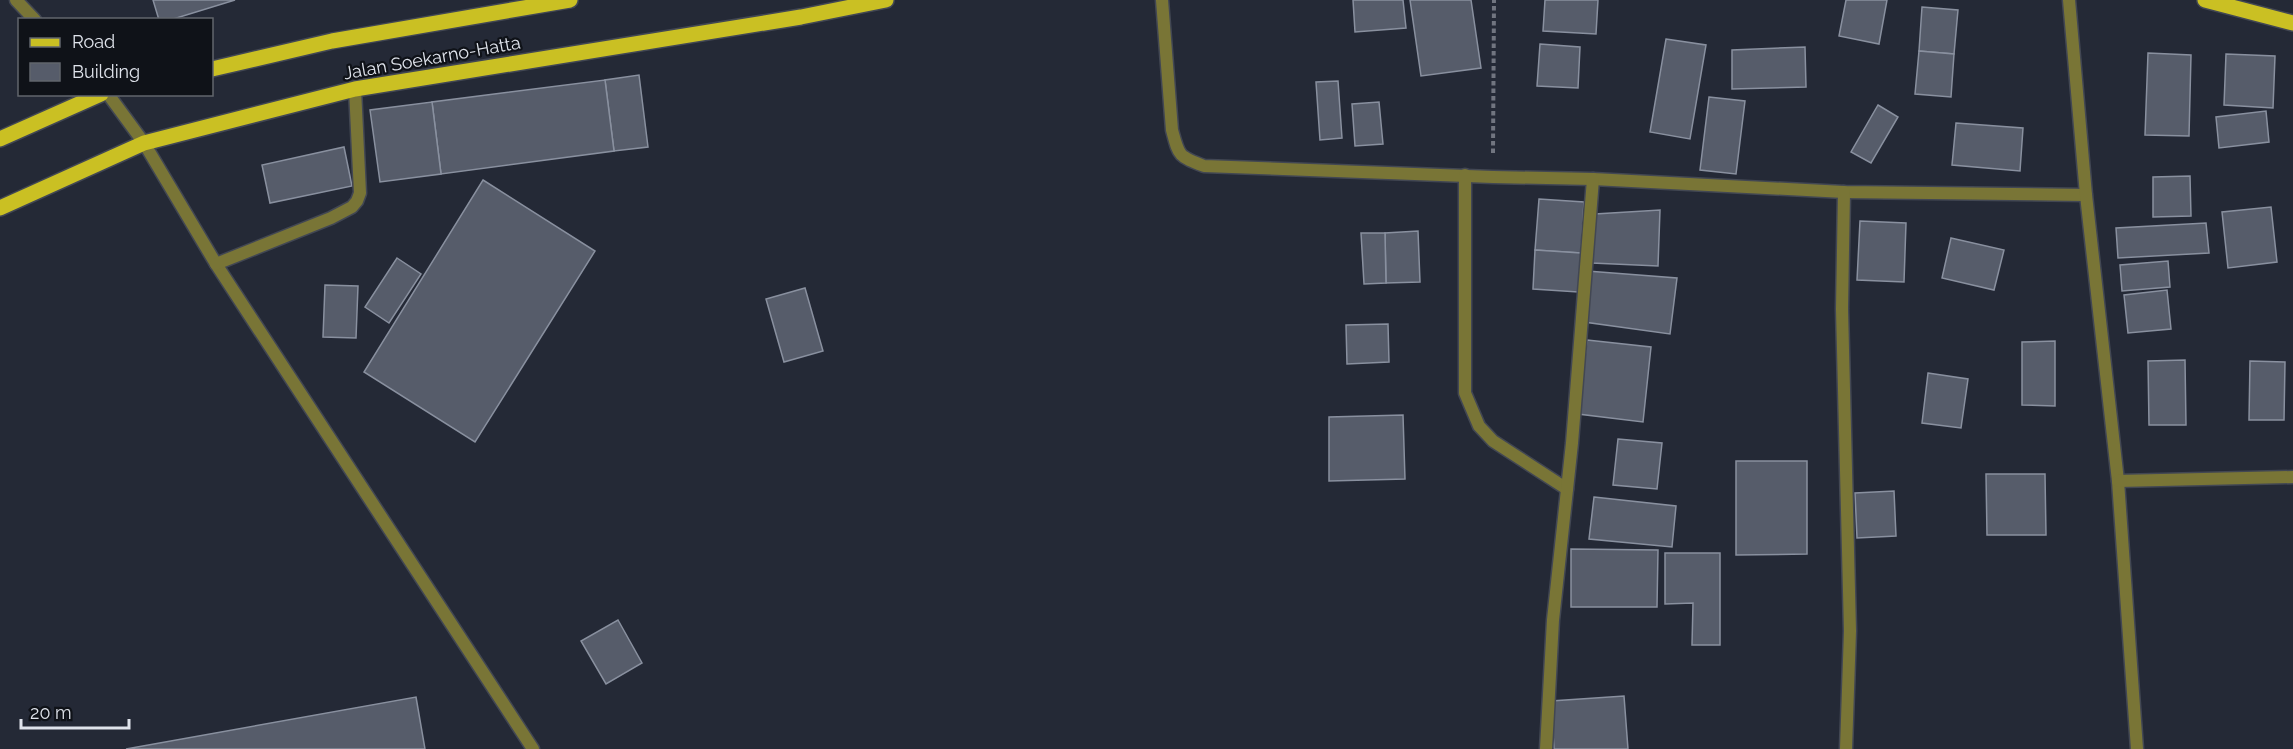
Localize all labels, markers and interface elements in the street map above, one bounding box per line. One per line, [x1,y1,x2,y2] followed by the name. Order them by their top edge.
[18,18,213,96] legend
[72,31,115,52] text: Road
[342,32,522,83] street label: Jalan Soekarno-Hatta
[72,61,140,82] text: Building
[21,692,129,730] scale bar
[30,702,72,723] text: 20 m

